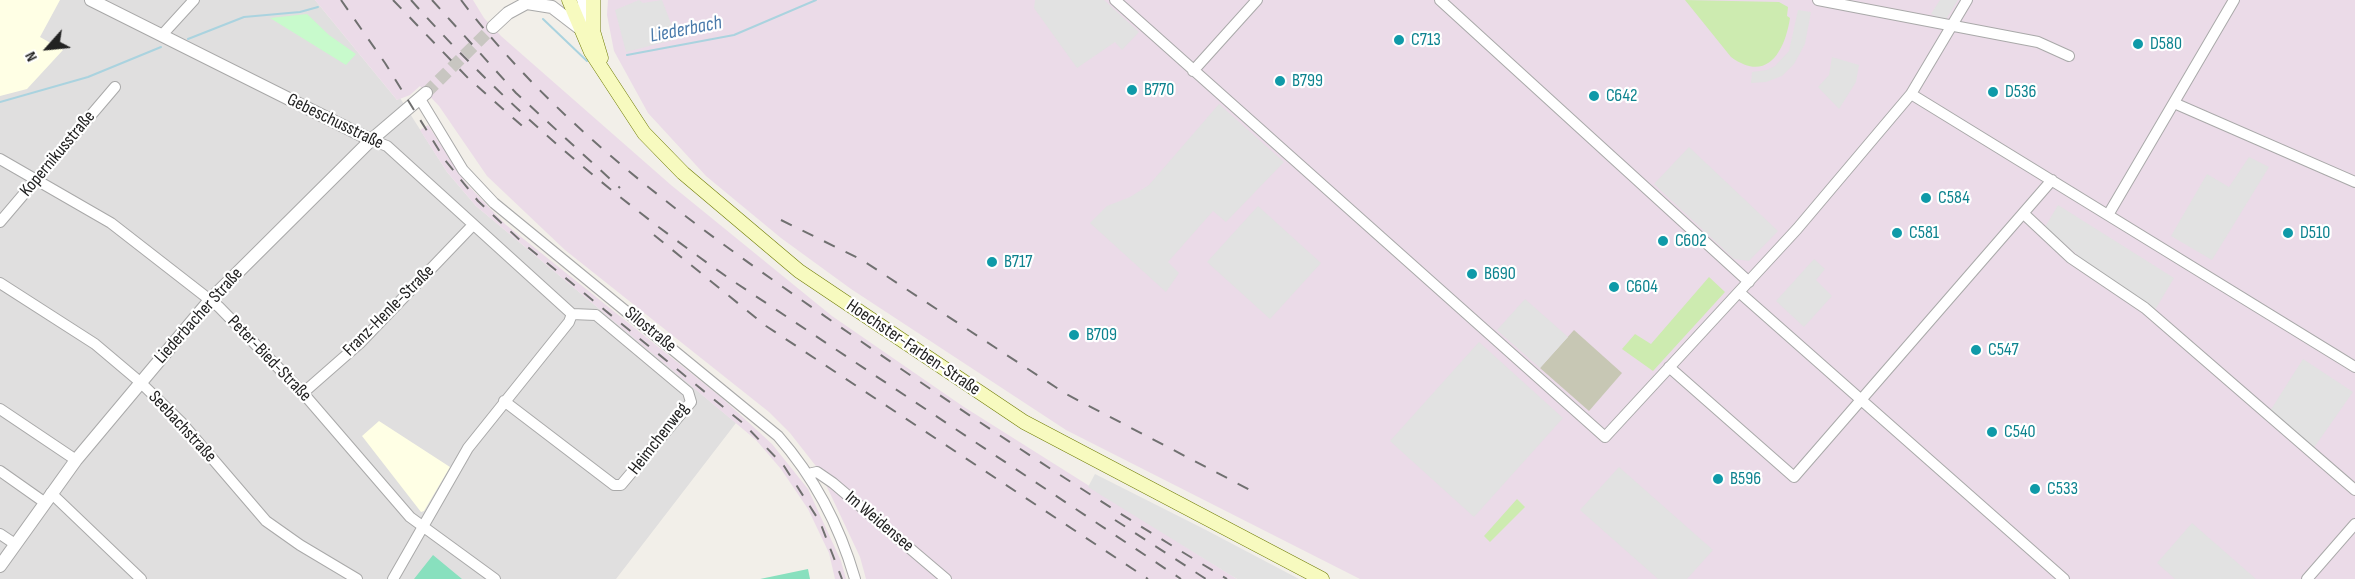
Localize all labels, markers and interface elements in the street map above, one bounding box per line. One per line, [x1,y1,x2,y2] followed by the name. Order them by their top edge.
[648,11,724,49] water label: Liederbach
[18,18,78,78] north arrow
[1411,29,1441,51] place label: C713
[1392,33,1406,47] marker: C713
[2150,33,2182,55] place label: D580
[2131,37,2145,51] marker: D580
[21,48,42,65] text: N
[1292,70,1323,92] place label: B799
[1273,74,1287,88] marker: B799
[1144,79,1174,101] place label: B770
[2005,81,2036,103] place label: D536
[1125,83,1139,97] marker: B770
[1606,85,1637,107] place label: C642
[1986,85,2000,99] marker: D536
[283,89,387,155] street label: Gebeschusstraße
[1587,89,1601,103] marker: C642
[16,107,100,201] street label: Kopernikusstraße
[1938,187,1970,209] place label: C584
[1919,191,1933,205] marker: C584
[1909,222,1939,244] place label: C581
[2300,222,2330,244] place label: D510
[1890,226,1904,240] marker: C581
[2281,226,2295,240] marker: D510
[1675,230,1707,252] place label: C602
[1656,234,1670,248] marker: C602
[1004,251,1033,273] place label: B717
[985,255,999,269] marker: B717
[339,261,439,361] street label: Franz-Henle-Straße
[1484,263,1516,285] place label: B690
[150,264,248,368] street label: Liederbacher Straße
[1465,267,1479,281] marker: B690
[1626,276,1658,298] place label: C604
[1607,280,1621,294] marker: C604
[842,295,984,401] street label: Hoechster-Farben-Straße
[620,303,680,357] street label: Silostraße
[223,311,315,407] street label: Peter-Bied-Straße
[1086,324,1117,346] place label: B709
[1067,328,1081,342] marker: B709
[1988,339,2019,361] place label: C547
[1969,343,1983,357] marker: C547
[143,387,221,467] street label: Seebachstraße
[624,399,694,479] street label: Heimchenweg
[2004,421,2036,443] place label: C540
[1985,425,1999,439] marker: C540
[1730,468,1761,490] place label: B596
[1711,472,1725,486] marker: B596
[2047,478,2078,500] place label: C533
[2028,482,2042,496] marker: C533
[840,487,918,557] street label: Im Weidensee

